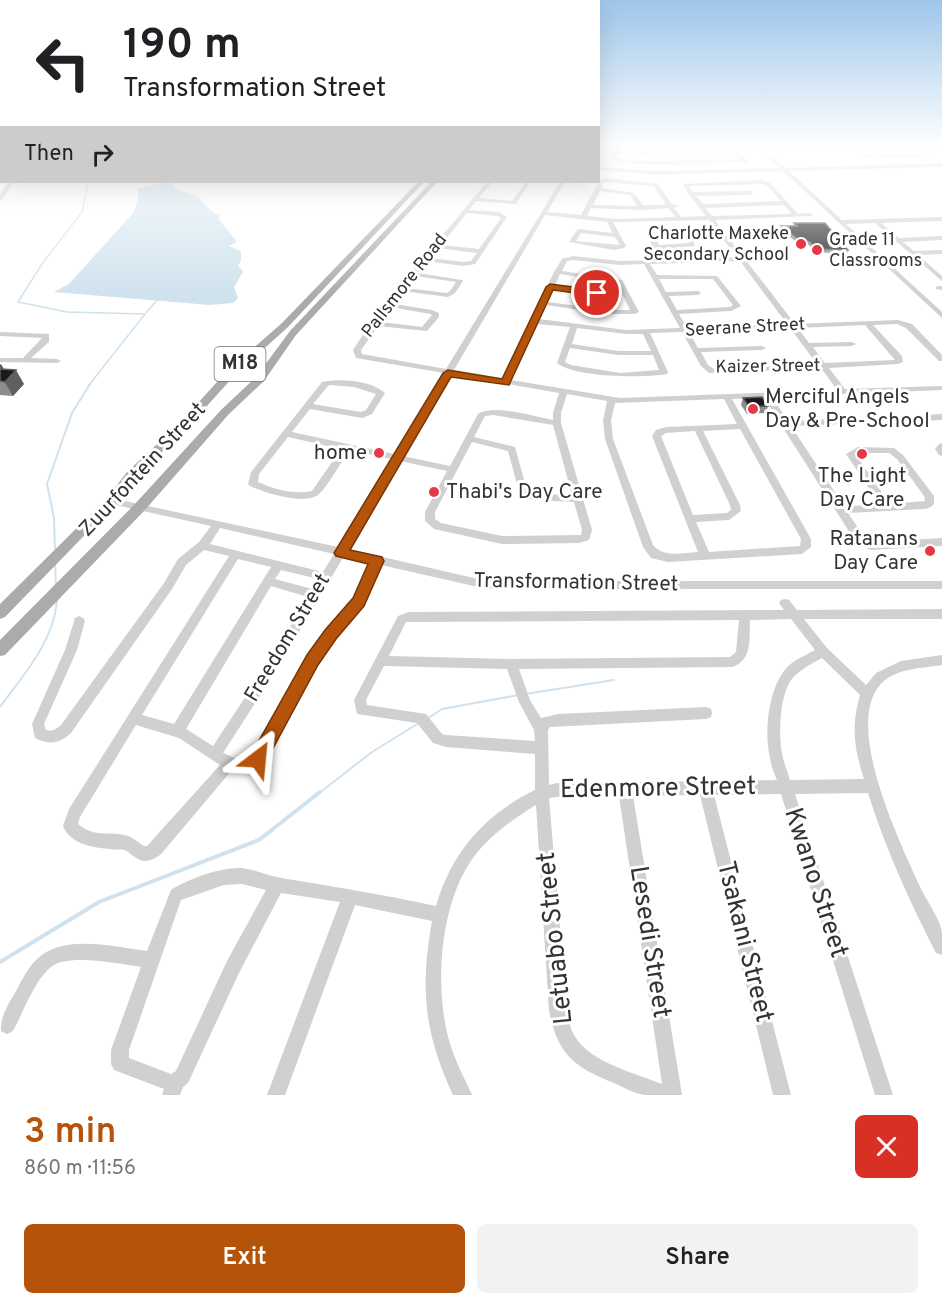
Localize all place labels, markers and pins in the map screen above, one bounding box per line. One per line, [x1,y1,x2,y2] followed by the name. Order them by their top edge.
[643,223,789,267] place label: Charlotte Maxeke Secondary School
[829,229,922,273] place label: Grade 11 Classrooms
[794,237,808,251] marker: Charlotte Maxeke Secondary School
[810,243,824,257] marker: Grade 11 Classrooms
[571,267,622,318] pin
[765,384,930,435] place label: Merciful Angels Day & Pre-School
[746,402,760,416] marker: Merciful Angels Day & Pre-School
[314,440,367,467] place label: home
[372,446,386,460] marker: home
[855,447,869,461] marker: The Light Day Care
[818,463,906,514] place label: The Light Day Care
[446,479,602,506] place label: Thabi's Day Care
[427,485,441,499] marker: Thabi's Day Care
[830,526,918,577] place label: Ratanans Day Care
[923,544,937,558] marker: Ratanans Day Care

